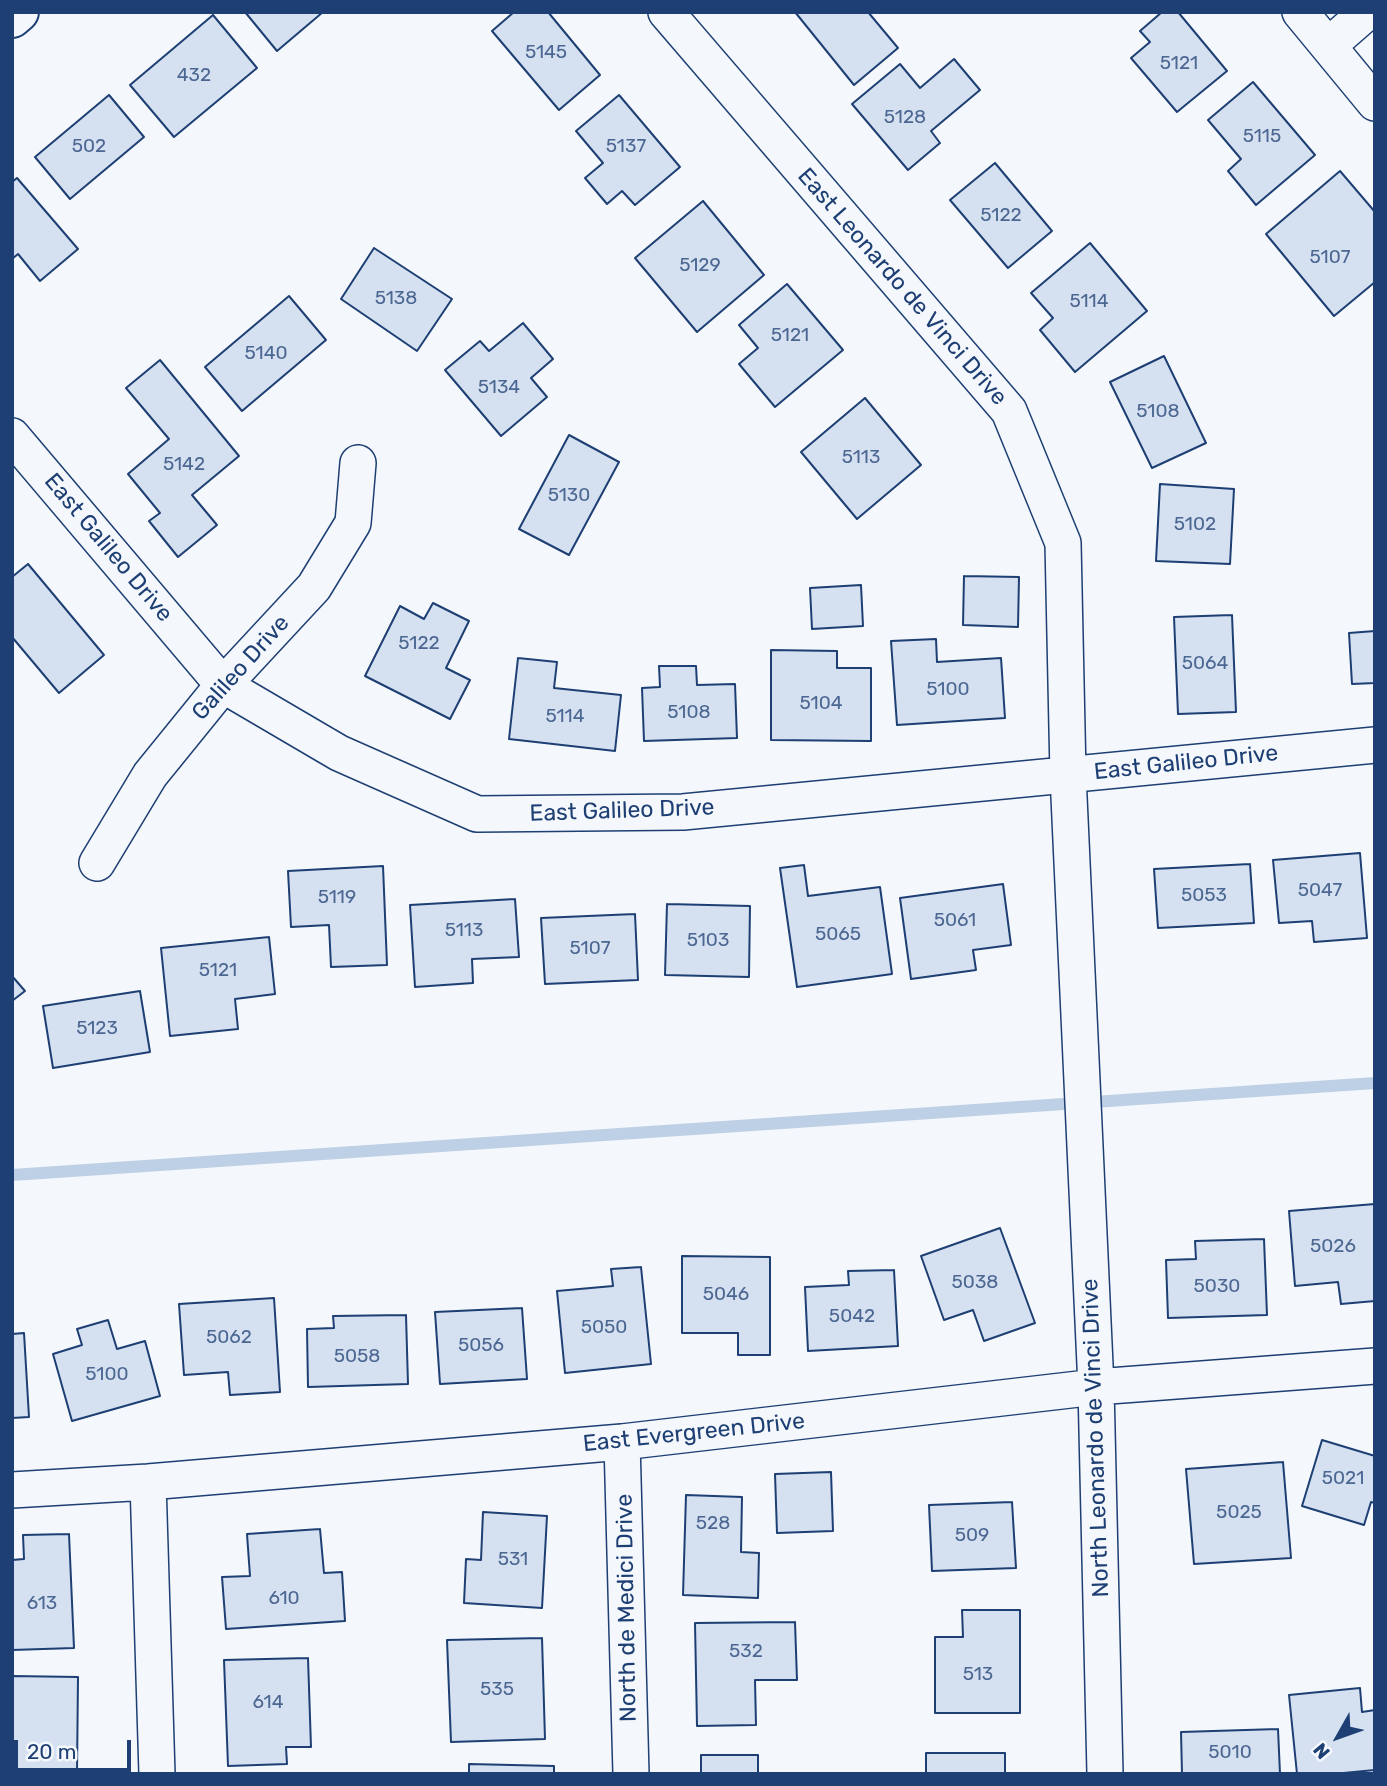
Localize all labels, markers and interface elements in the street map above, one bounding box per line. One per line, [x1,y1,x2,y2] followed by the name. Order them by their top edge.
[525,42,567,64] house number: 5145
[1160,53,1198,75] house number: 5121
[177,65,211,87] house number: 432
[884,107,926,129] house number: 5128
[1243,126,1281,148] house number: 5115
[72,136,106,158] house number: 502
[606,136,646,158] house number: 5137
[791,163,1013,411] street label: East Leonardo de Vinci Drive
[980,205,1022,227] house number: 5122
[1310,247,1350,269] house number: 5107
[679,255,721,277] house number: 5129
[375,288,417,310] house number: 5138
[1069,291,1109,313] house number: 5114
[771,325,809,347] house number: 5121
[245,343,287,365] house number: 5140
[478,377,520,399] house number: 5134
[1136,401,1180,423] house number: 5108
[842,447,880,469] house number: 5113
[163,454,205,476] house number: 5142
[38,468,178,628] street label: East Galileo Drive
[548,485,590,507] house number: 5130
[1174,514,1216,536] house number: 5102
[187,610,295,726] street label: Galileo Drive
[398,633,440,655] house number: 5122
[1182,653,1228,675] house number: 5064
[926,679,970,701] house number: 5100
[800,693,842,715] house number: 5104
[667,702,711,724] house number: 5108
[545,706,585,728] house number: 5114
[1092,740,1280,786] street label: East Galileo Drive
[529,794,715,828] street label: East Galileo Drive
[1298,880,1342,902] house number: 5047
[1181,885,1227,907] house number: 5053
[318,887,356,909] house number: 5119
[934,910,976,932] house number: 5061
[445,920,483,942] house number: 5113
[815,924,861,946] house number: 5065
[687,930,729,952] house number: 5103
[570,938,610,960] house number: 5107
[199,960,237,982] house number: 5121
[76,1018,118,1040] house number: 5123
[1310,1236,1356,1258] house number: 5026
[952,1272,998,1294] house number: 5038
[1194,1276,1240,1298] house number: 5030
[1077,1278,1115,1598] street label: North Leonardo de Vinci Drive
[703,1284,749,1306] house number: 5046
[829,1306,875,1328] house number: 5042
[581,1317,627,1339] house number: 5050
[206,1327,252,1349] house number: 5062
[458,1335,504,1357] house number: 5056
[334,1346,380,1368] house number: 5058
[85,1364,129,1386] house number: 5100
[582,1408,806,1458] street label: East Evergreen Drive
[1322,1468,1364,1490] house number: 5021
[611,1494,643,1722] street label: North de Medici Drive
[1216,1502,1262,1524] house number: 5025
[696,1513,730,1535] house number: 528
[955,1525,989,1547] house number: 509
[498,1549,528,1571] house number: 531
[268,1588,300,1610] house number: 610
[27,1593,57,1615] house number: 613
[729,1641,763,1663] house number: 532
[963,1664,993,1686] house number: 513
[480,1679,514,1701] house number: 535
[253,1692,283,1714] house number: 614
[1303,1702,1373,1772] north arrow
[18,1726,135,1770] scale bar
[1308,1738,1335,1763] text: N
[27,1739,76,1764] text: 20 m
[1208,1742,1252,1764] house number: 5010

